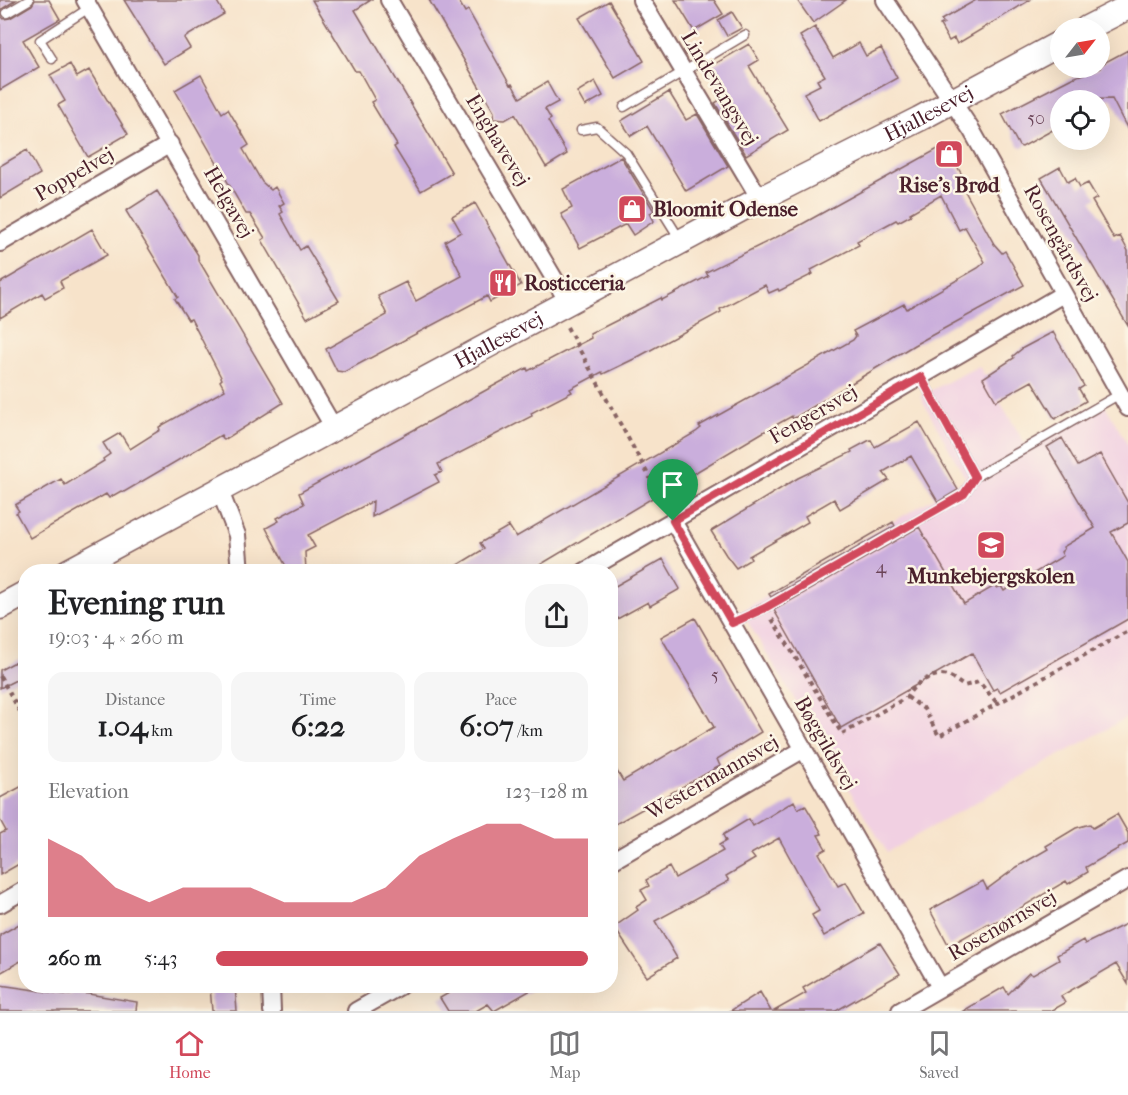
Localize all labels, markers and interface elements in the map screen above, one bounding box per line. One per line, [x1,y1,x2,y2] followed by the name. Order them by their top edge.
[1050,18,1110,78] north arrow
[1050,18,1110,150] map controls
[676,26,764,150] street label: Lindevangsvej
[880,80,977,147] street label: Hjallesevej
[461,89,535,191] street label: Enghavevej
[1050,90,1110,150] button: locate
[1027,108,1045,129] house number: 50
[933,138,965,170] shop icon: Rise's Brød
[30,142,118,206] street label: Poppelvej
[199,162,259,242] street label: Helgavej
[899,173,1000,197] place label: Rise's Brød
[1019,180,1103,306] street label: Rosengårdsvej
[616,193,648,225] shop icon: Bloomit Odense
[653,197,798,221] place label: Bloomit Odense
[487,267,519,299] restaurant icon: Rosticceria
[524,271,626,295] place label: Rosticceria
[450,306,547,373] street label: Hjallesevej
[765,379,861,449] street label: Fengersvej
[647,459,698,521] pin
[656,468,689,501] icon: arrive
[975,529,1007,561] school or university icon: Munkebjergskolen
[876,557,887,578] house number: 4
[906,564,1076,588] place label: Munkebjergskolen
[48,584,225,623] text: Evening run
[525,584,588,647] button: share
[48,626,184,649] text: 19:03 · 4 × 260 m
[711,665,719,686] house number: 5
[105,690,165,709] text: Distance
[300,690,336,709] text: Time
[485,690,517,709] text: Pace
[790,692,862,794] street label: Bøggildsvej
[97,709,148,744] text: 1.04
[291,709,345,744] text: 6:22
[459,709,514,744] text: 6:07
[148,721,173,740] text: km
[514,721,543,740] text: /km
[640,729,783,825] street label: Westermannsvej
[48,780,129,803] text: Elevation
[505,780,588,803] text: 123–128 m
[944,884,1060,966] street label: Rosenørnsvej
[48,947,101,970] text: 260 m
[144,947,178,970] text: 5:43
[169,1027,211,1082] tab: Home
[548,1027,581,1082] tab: Map
[919,1027,959,1082] tab: Saved

